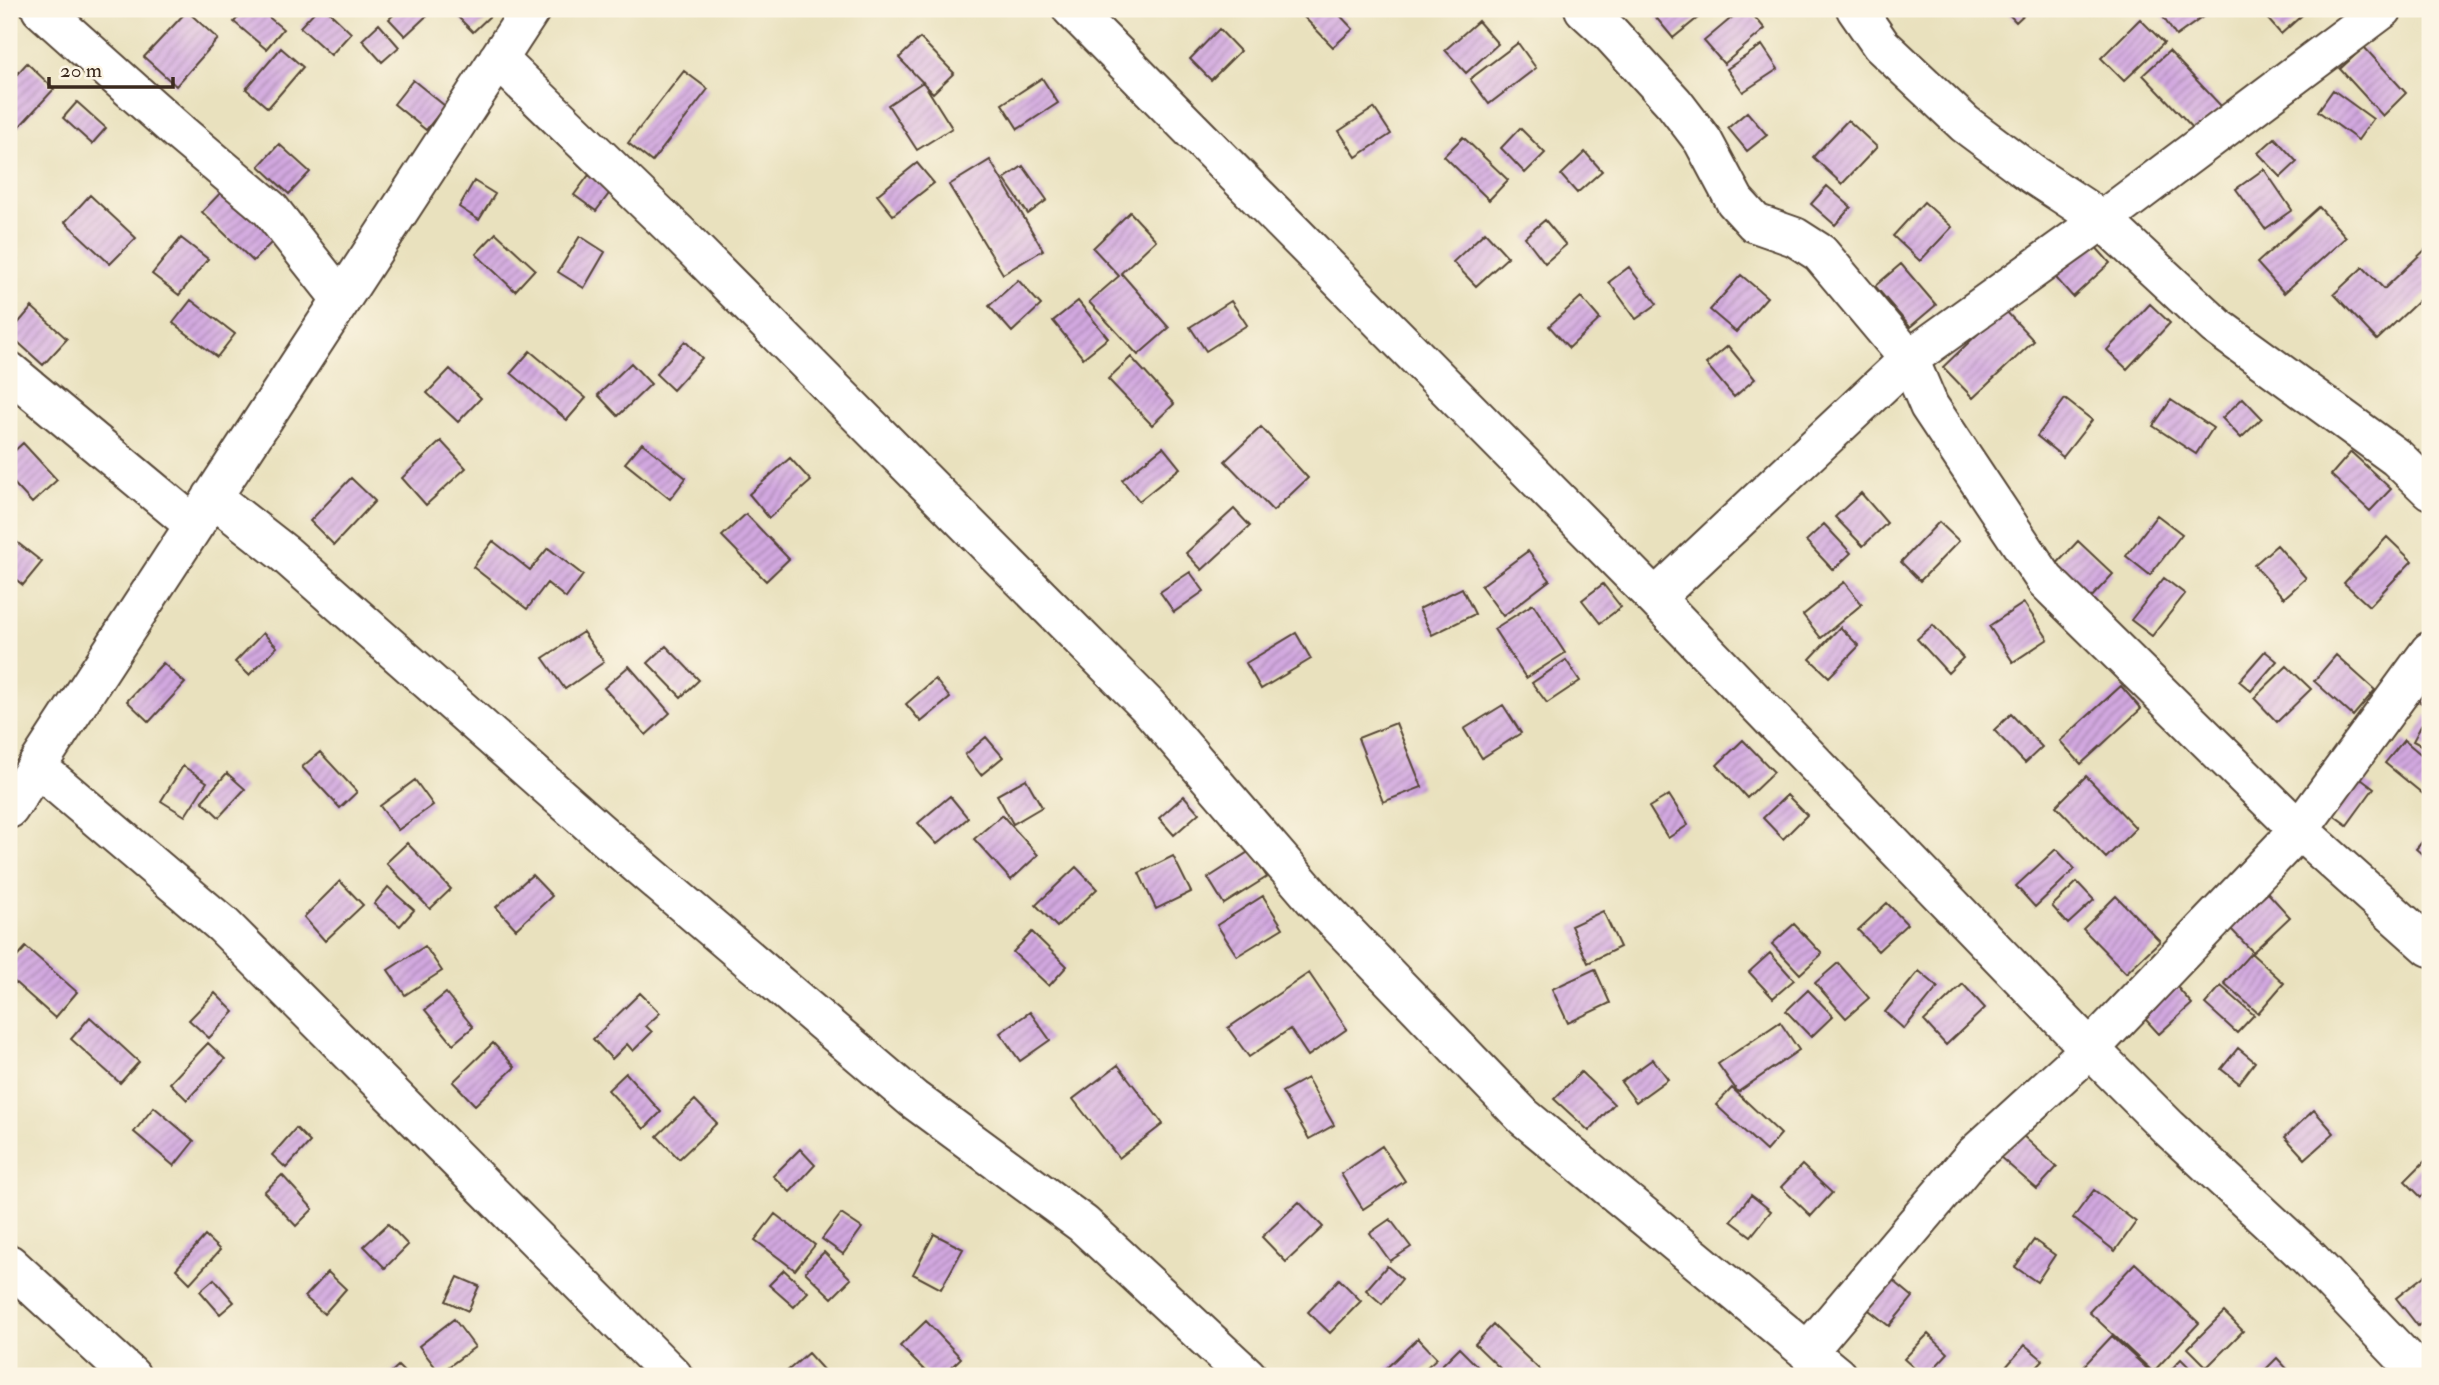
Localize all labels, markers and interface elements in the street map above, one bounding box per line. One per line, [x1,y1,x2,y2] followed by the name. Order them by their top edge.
[49,46,173,90] scale bar
[60,57,102,84] text: 20 m

